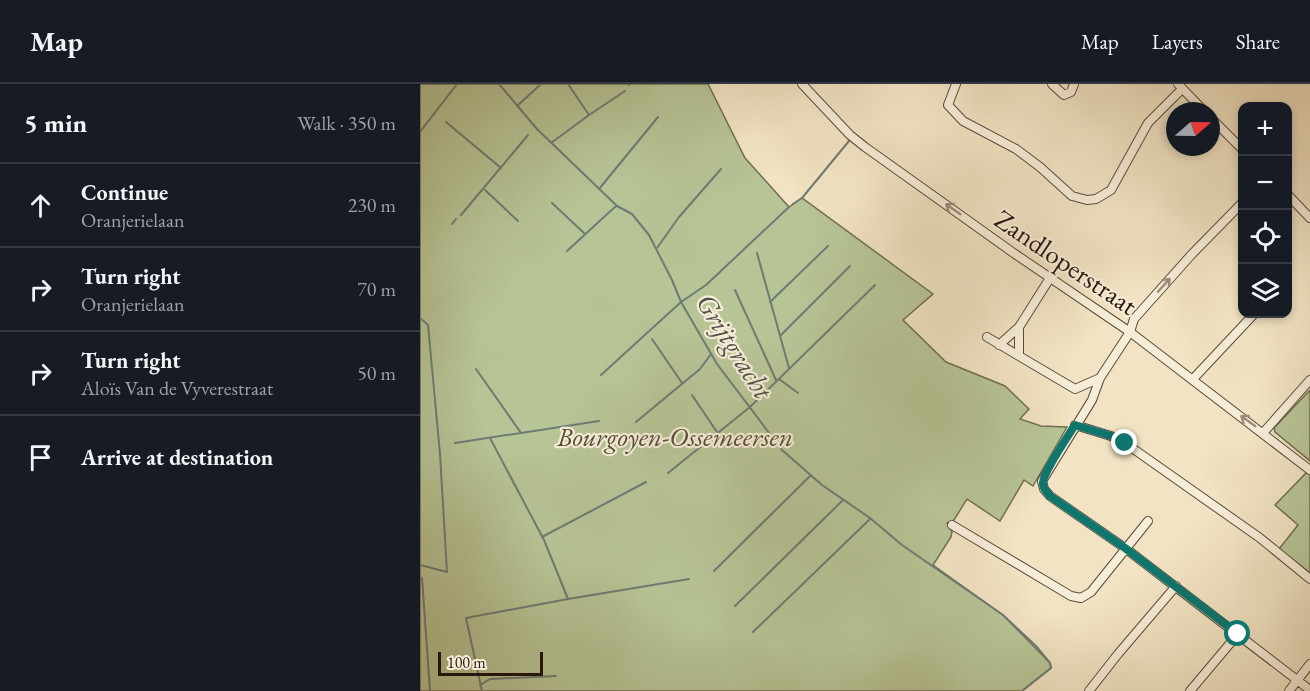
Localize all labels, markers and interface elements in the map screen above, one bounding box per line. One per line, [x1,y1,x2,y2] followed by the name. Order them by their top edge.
[30,23,83,59] text: Map
[1081,28,1119,55] text: Map
[1152,28,1203,55] text: Layers
[1236,28,1280,55] text: Share
[1166,102,1220,156] north arrow
[1238,102,1292,318] map controls
[1238,102,1292,156] button: +
[24,106,87,140] text: 5 min
[297,110,396,136] text: Walk · 350 m
[1238,156,1292,210] button: −
[81,178,168,207] text: Continue
[24,189,57,222] icon: ahead
[348,192,396,218] text: 230 m
[988,201,1144,323] street label: Zandloperstraat
[945,203,961,215] one-way arrow
[81,207,185,233] text: Oranjerielaan
[1238,210,1292,264] button: locate
[81,262,180,291] text: Turn right
[1238,264,1292,318] button: layers
[24,273,57,306] icon: right
[357,276,396,302] text: 70 m
[1157,278,1171,293] one-way arrow
[689,286,782,407] water label: Grijtgracht
[81,291,185,317] text: Oranjerielaan
[81,346,180,375] text: Turn right
[24,357,57,390] icon: right
[357,360,396,386] text: 50 m
[81,375,273,401] text: Aloïs Van de Vyverestraat
[1240,415,1256,427] one-way arrow
[556,419,793,454] park label: Bourgoyen-Ossemeersen
[1111,429,1137,455] route end
[24,441,57,474] icon: arrive
[81,443,273,472] text: Arrive at destination
[1224,620,1250,646] route start
[438,649,543,676] scale bar
[447,652,486,673] text: 100 m

